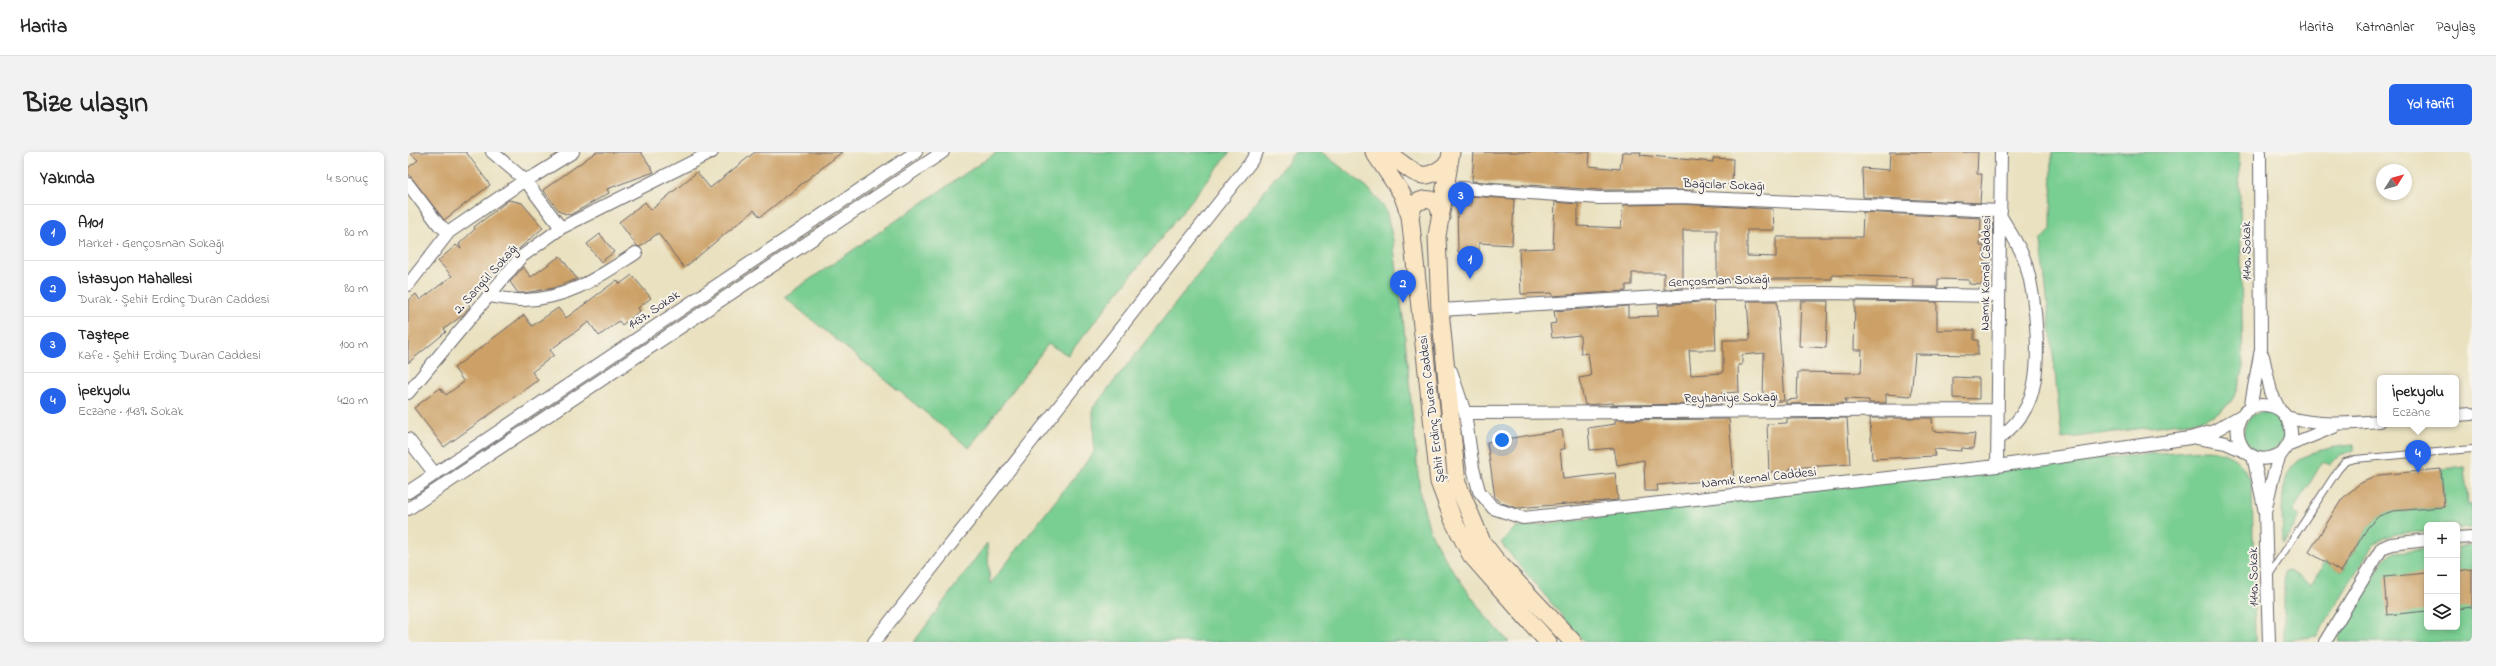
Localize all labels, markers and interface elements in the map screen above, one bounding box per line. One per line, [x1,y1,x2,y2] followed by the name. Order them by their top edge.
[20,14,67,41] text: Harita
[2299,17,2334,38] text: Harita
[2356,17,2414,38] text: Katmanlar
[2436,17,2476,38] text: Paylaş
[24,84,148,125] text: Bize ulaşın
[2389,84,2472,125] button: Yol tarifi
[2376,164,2412,200] north arrow
[40,166,95,191] text: Yakında
[326,169,368,188] text: 4 sonuç
[1682,174,1765,197] street label: Bağcılar Sokağı
[1448,182,1474,215] pin: 3
[78,212,103,234] text: A101
[1975,215,1997,331] street label: Namık Kemal Caddesi
[2237,221,2257,281] street label: 1440. Sokak
[51,223,55,242] text: 1
[344,223,368,242] text: 80 m
[78,234,224,253] text: Market · Gençosman Sokağı
[449,240,523,319] street label: 2. Sarıgül Sokağı
[1457,246,1483,279] pin: 1
[78,268,192,290] text: İstasyon Mahallesi
[1390,270,1416,303] pin: 2
[1668,270,1770,293] street label: Gençosman Sokağı
[50,279,56,298] text: 2
[344,279,368,298] text: 80 m
[624,285,684,334] street label: 1437. Sokak
[78,290,269,309] text: Durak · Şehit Erdinç Duran Caddesi
[78,324,129,346] text: Taştepe
[1414,334,1450,484] street label: Şehit Erdinç Duran Caddesi
[50,335,56,354] text: 3
[339,335,368,354] text: 100 m
[78,346,261,365] text: Kafe · Şehit Erdinç Duran Caddesi
[2377,375,2459,427] popup
[78,380,130,402] text: İpekyolu
[2392,381,2444,403] text: İpekyolu
[1684,388,1778,409] street label: Reyhaniye Sokağı
[50,391,56,410] text: 4
[337,391,368,410] text: 420 m
[78,402,183,421] text: Eczane · 1439. Sokak
[2392,403,2430,422] text: Eczane
[1492,430,1512,450] your location
[2405,440,2431,473] pin: 4
[1701,463,1817,493] street label: Namık Kemal Caddesi
[2424,522,2460,630] map controls
[2424,522,2460,558] button: +
[2244,547,2264,607] street label: 1440. Sokak
[2424,558,2460,594] button: −
[2424,594,2460,630] button: layers

